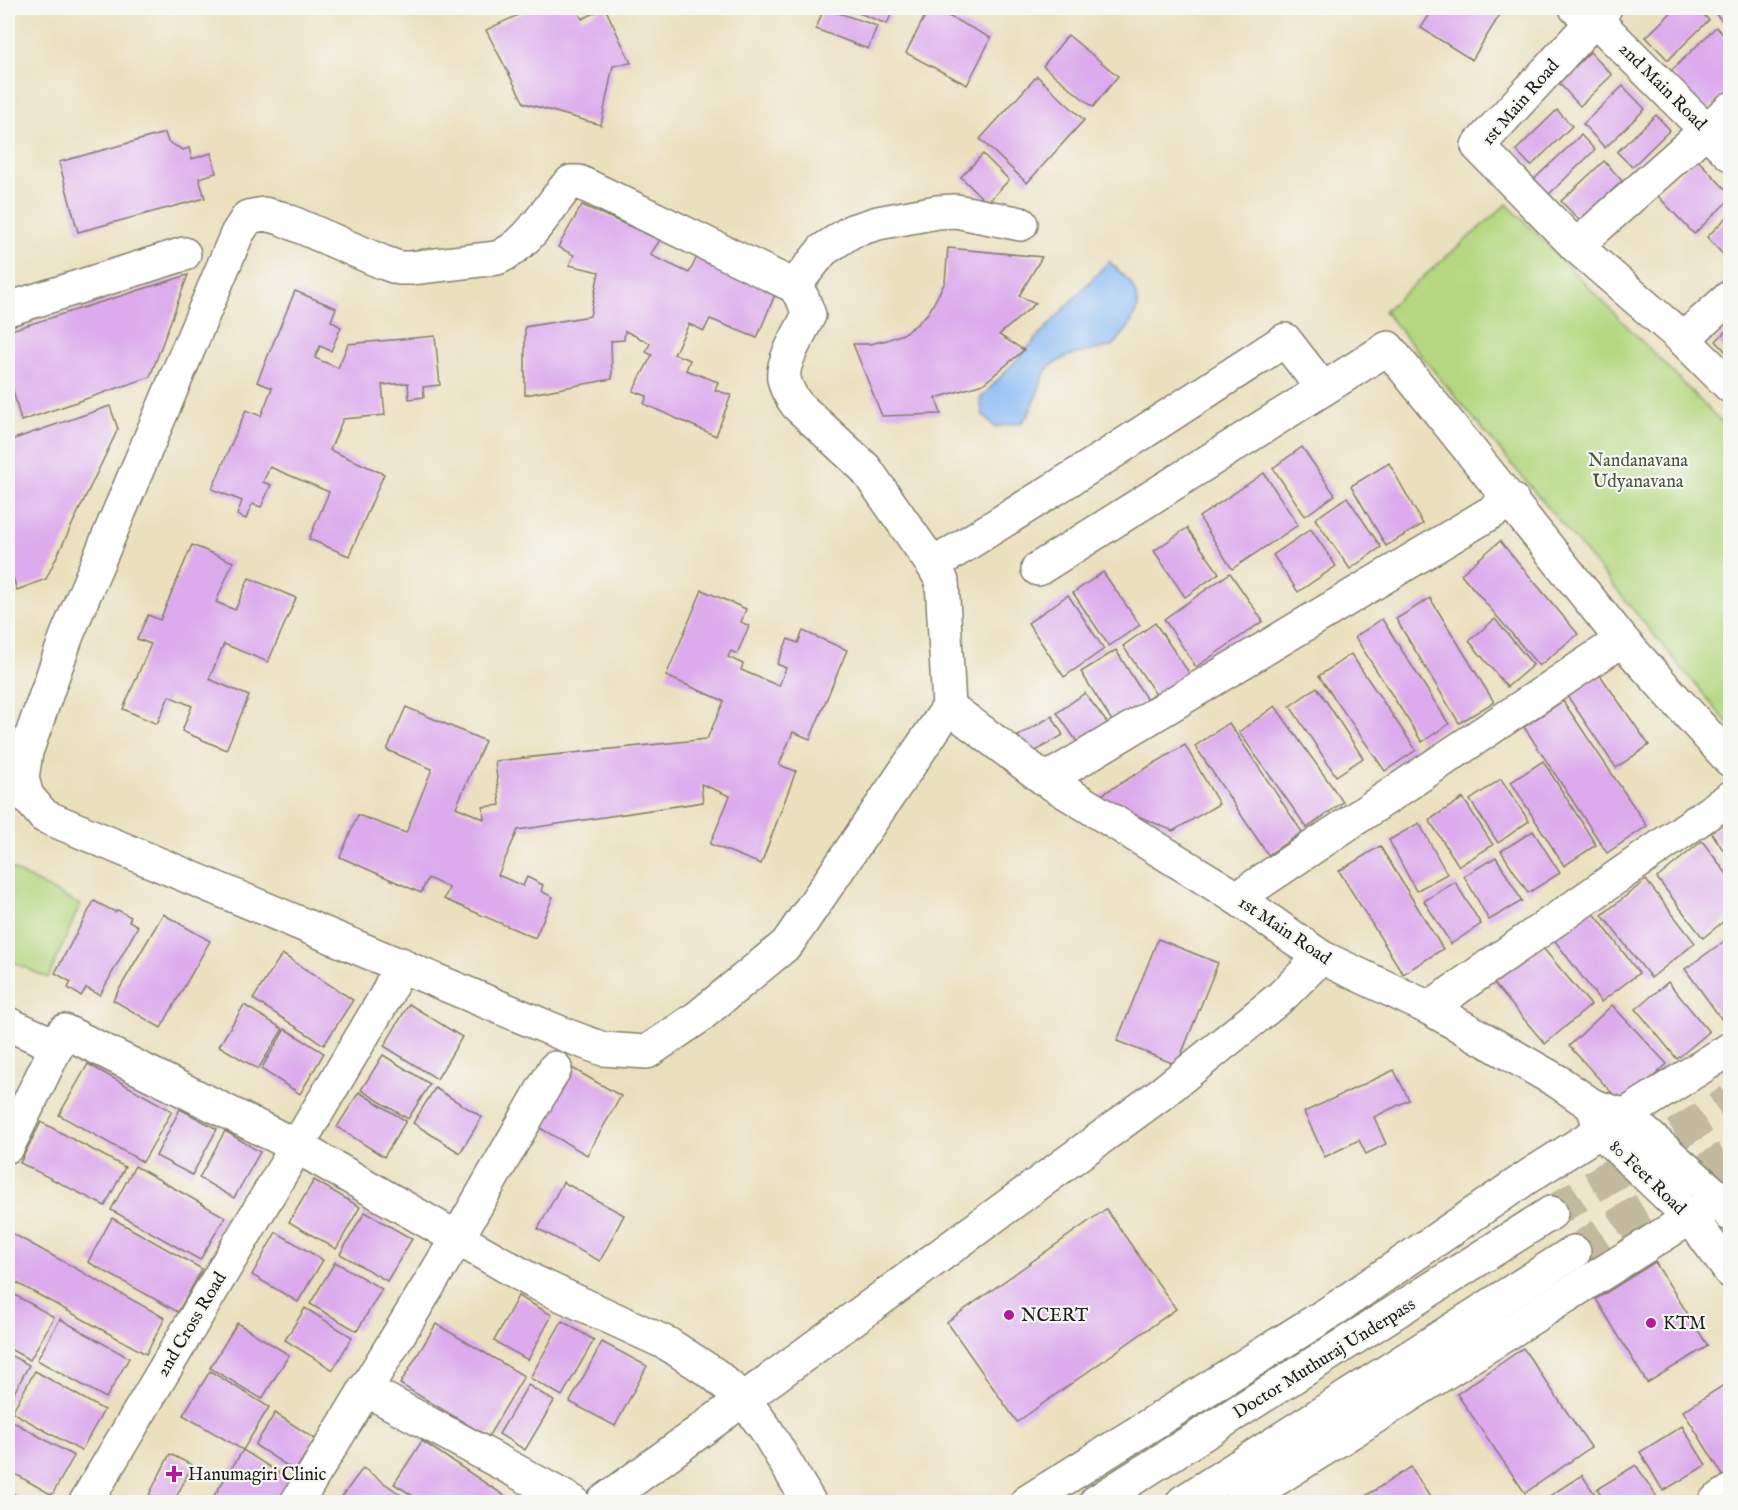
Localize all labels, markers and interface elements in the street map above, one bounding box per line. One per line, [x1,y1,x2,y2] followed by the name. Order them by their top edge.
[1613,38,1711,136] street label: 2nd Main Road
[1477,55,1565,151] street label: 1st Main Road
[1588,450,1688,494] park label: Nandanavana Udyanavana
[1233,892,1335,971] street label: 1st Main Road
[1604,1136,1691,1221] street label: 80 Feet Road
[152,1268,233,1381] street label: 2nd Cross Road
[1229,1294,1420,1425] street label: Doctor Muthuraj Underpass
[1021,1305,1088,1328] place label: NCERT
[1002,1308,1016,1322] marker: NCERT
[1663,1313,1706,1336] place label: KTM
[1644,1316,1658,1330] marker: KTM
[188,1464,327,1487] place label: Hanumagiri Clinic
[165,1465,183,1483] marker: Hanumagiri Clinic

